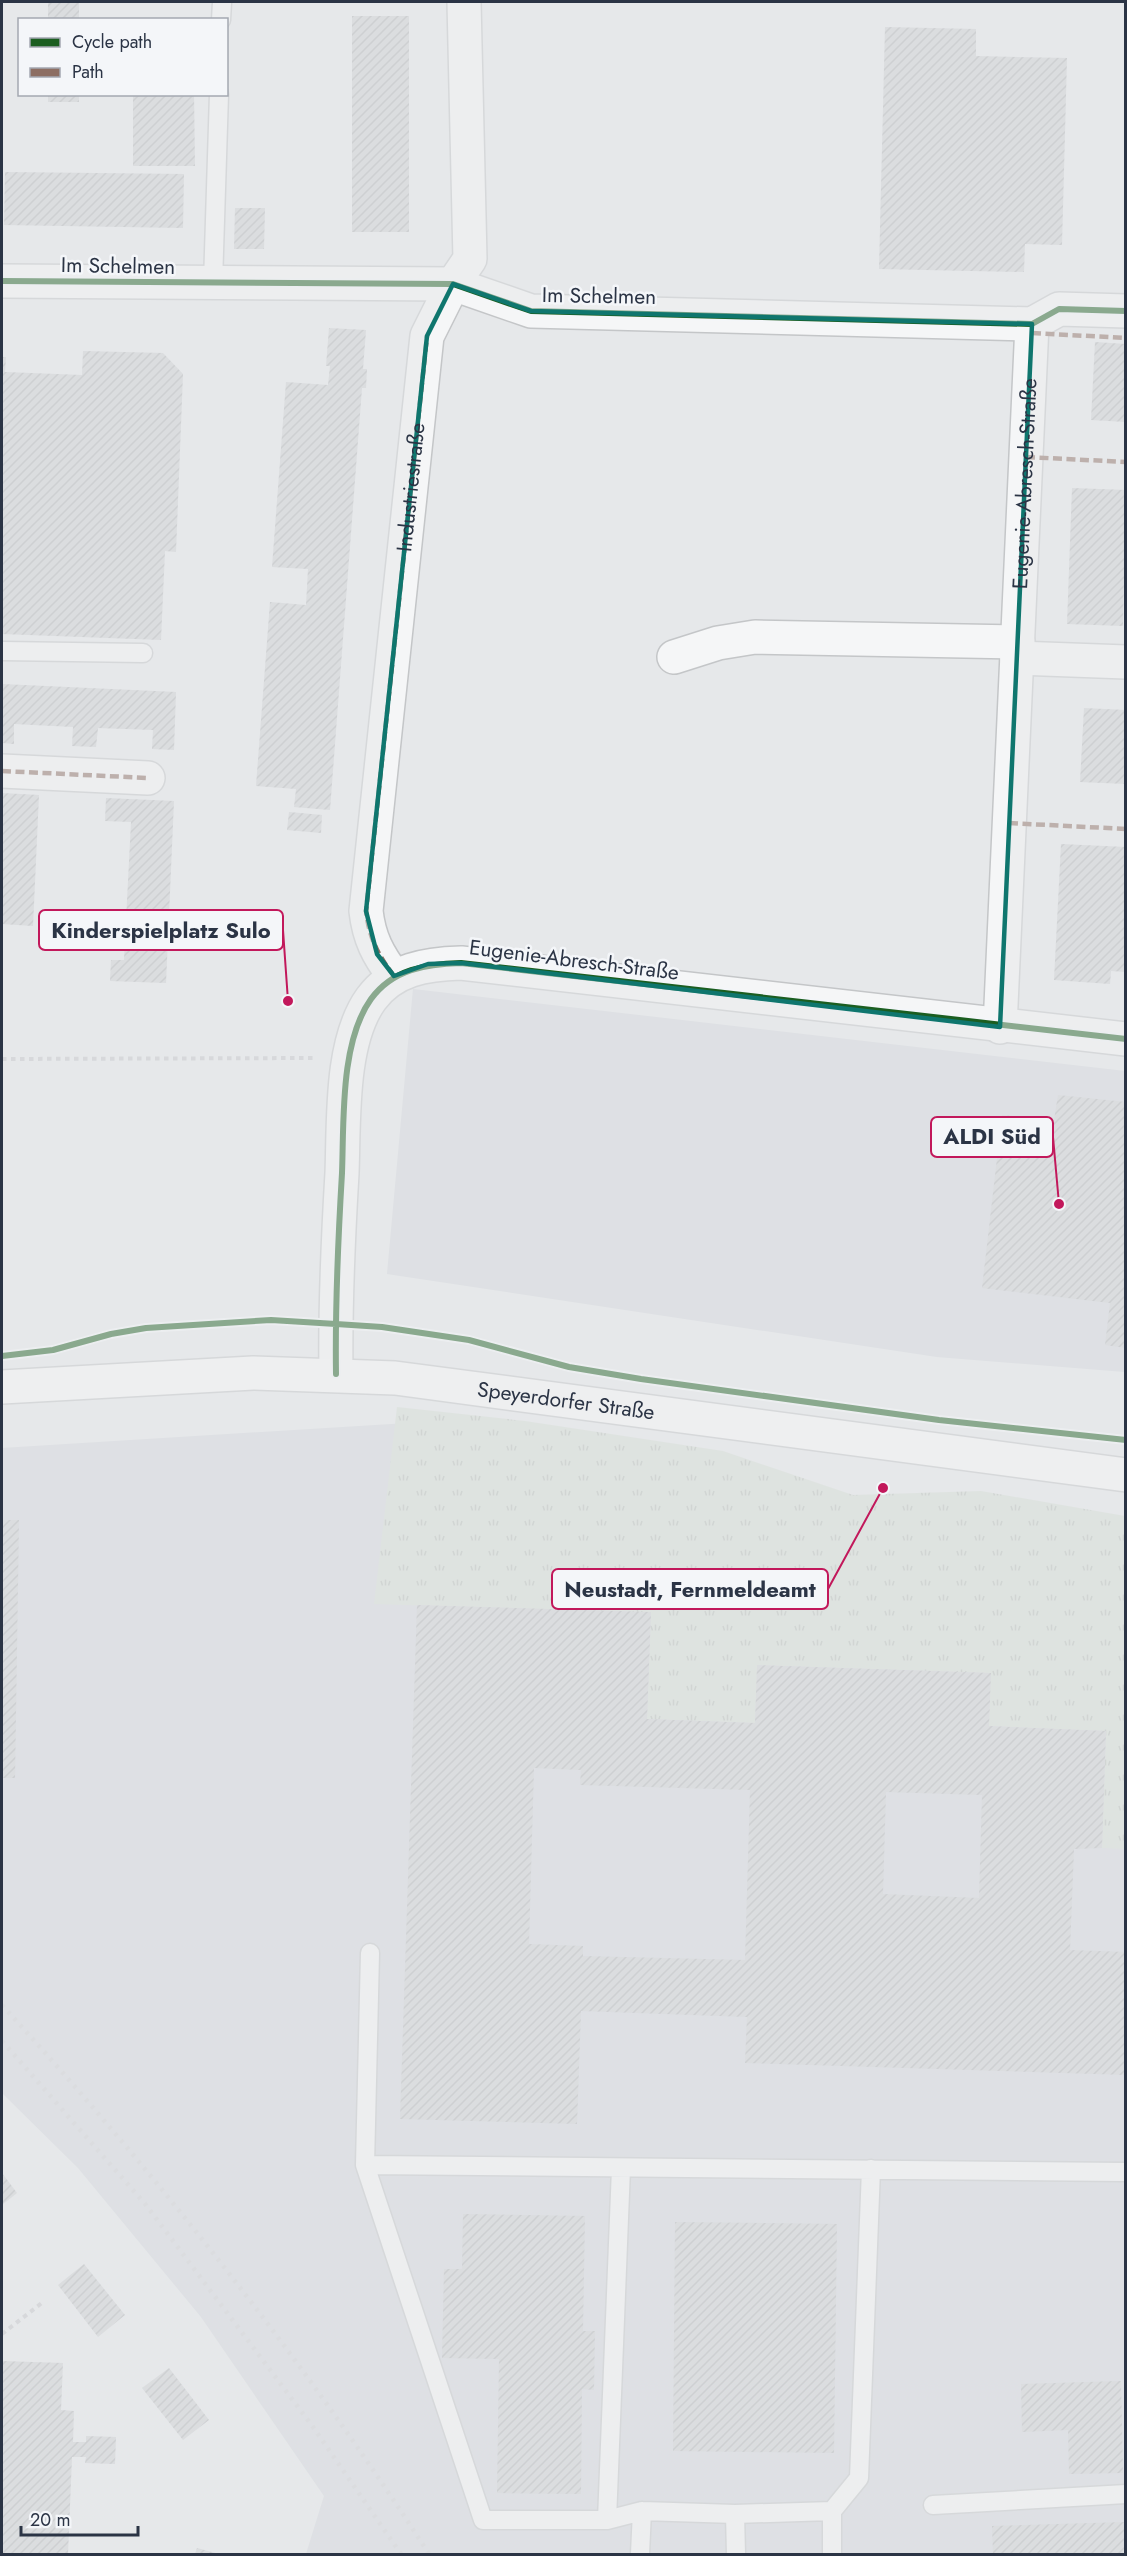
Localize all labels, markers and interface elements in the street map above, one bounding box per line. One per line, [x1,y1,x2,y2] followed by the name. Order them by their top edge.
[18,18,228,96] legend
[72,29,152,55] text: Cycle path
[72,59,104,85] text: Path
[61,250,175,282] street label: Im Schelmen
[542,280,656,312] street label: Im Schelmen
[1005,377,1045,590] street label: Eugenie-Abresch-Straße
[389,421,433,553] street label: Industriestraße
[39,910,283,950] callout: Kinderspielplatz Sulo
[51,914,271,946] text: Kinderspielplatz Sulo
[467,932,681,988] street label: Eugenie-Abresch-Straße
[931,1117,1053,1157] callout: ALDI Süd
[942,1120,1041,1152] text: ALDI Süd
[476,1374,657,1427] street label: Speyerdorfer Straße
[552,1569,828,1609] callout: Neustadt, Fernmeldeamt
[564,1573,816,1605] text: Neustadt, Fernmeldeamt
[21,2499,138,2537] scale bar
[30,2507,70,2533] text: 20 m

